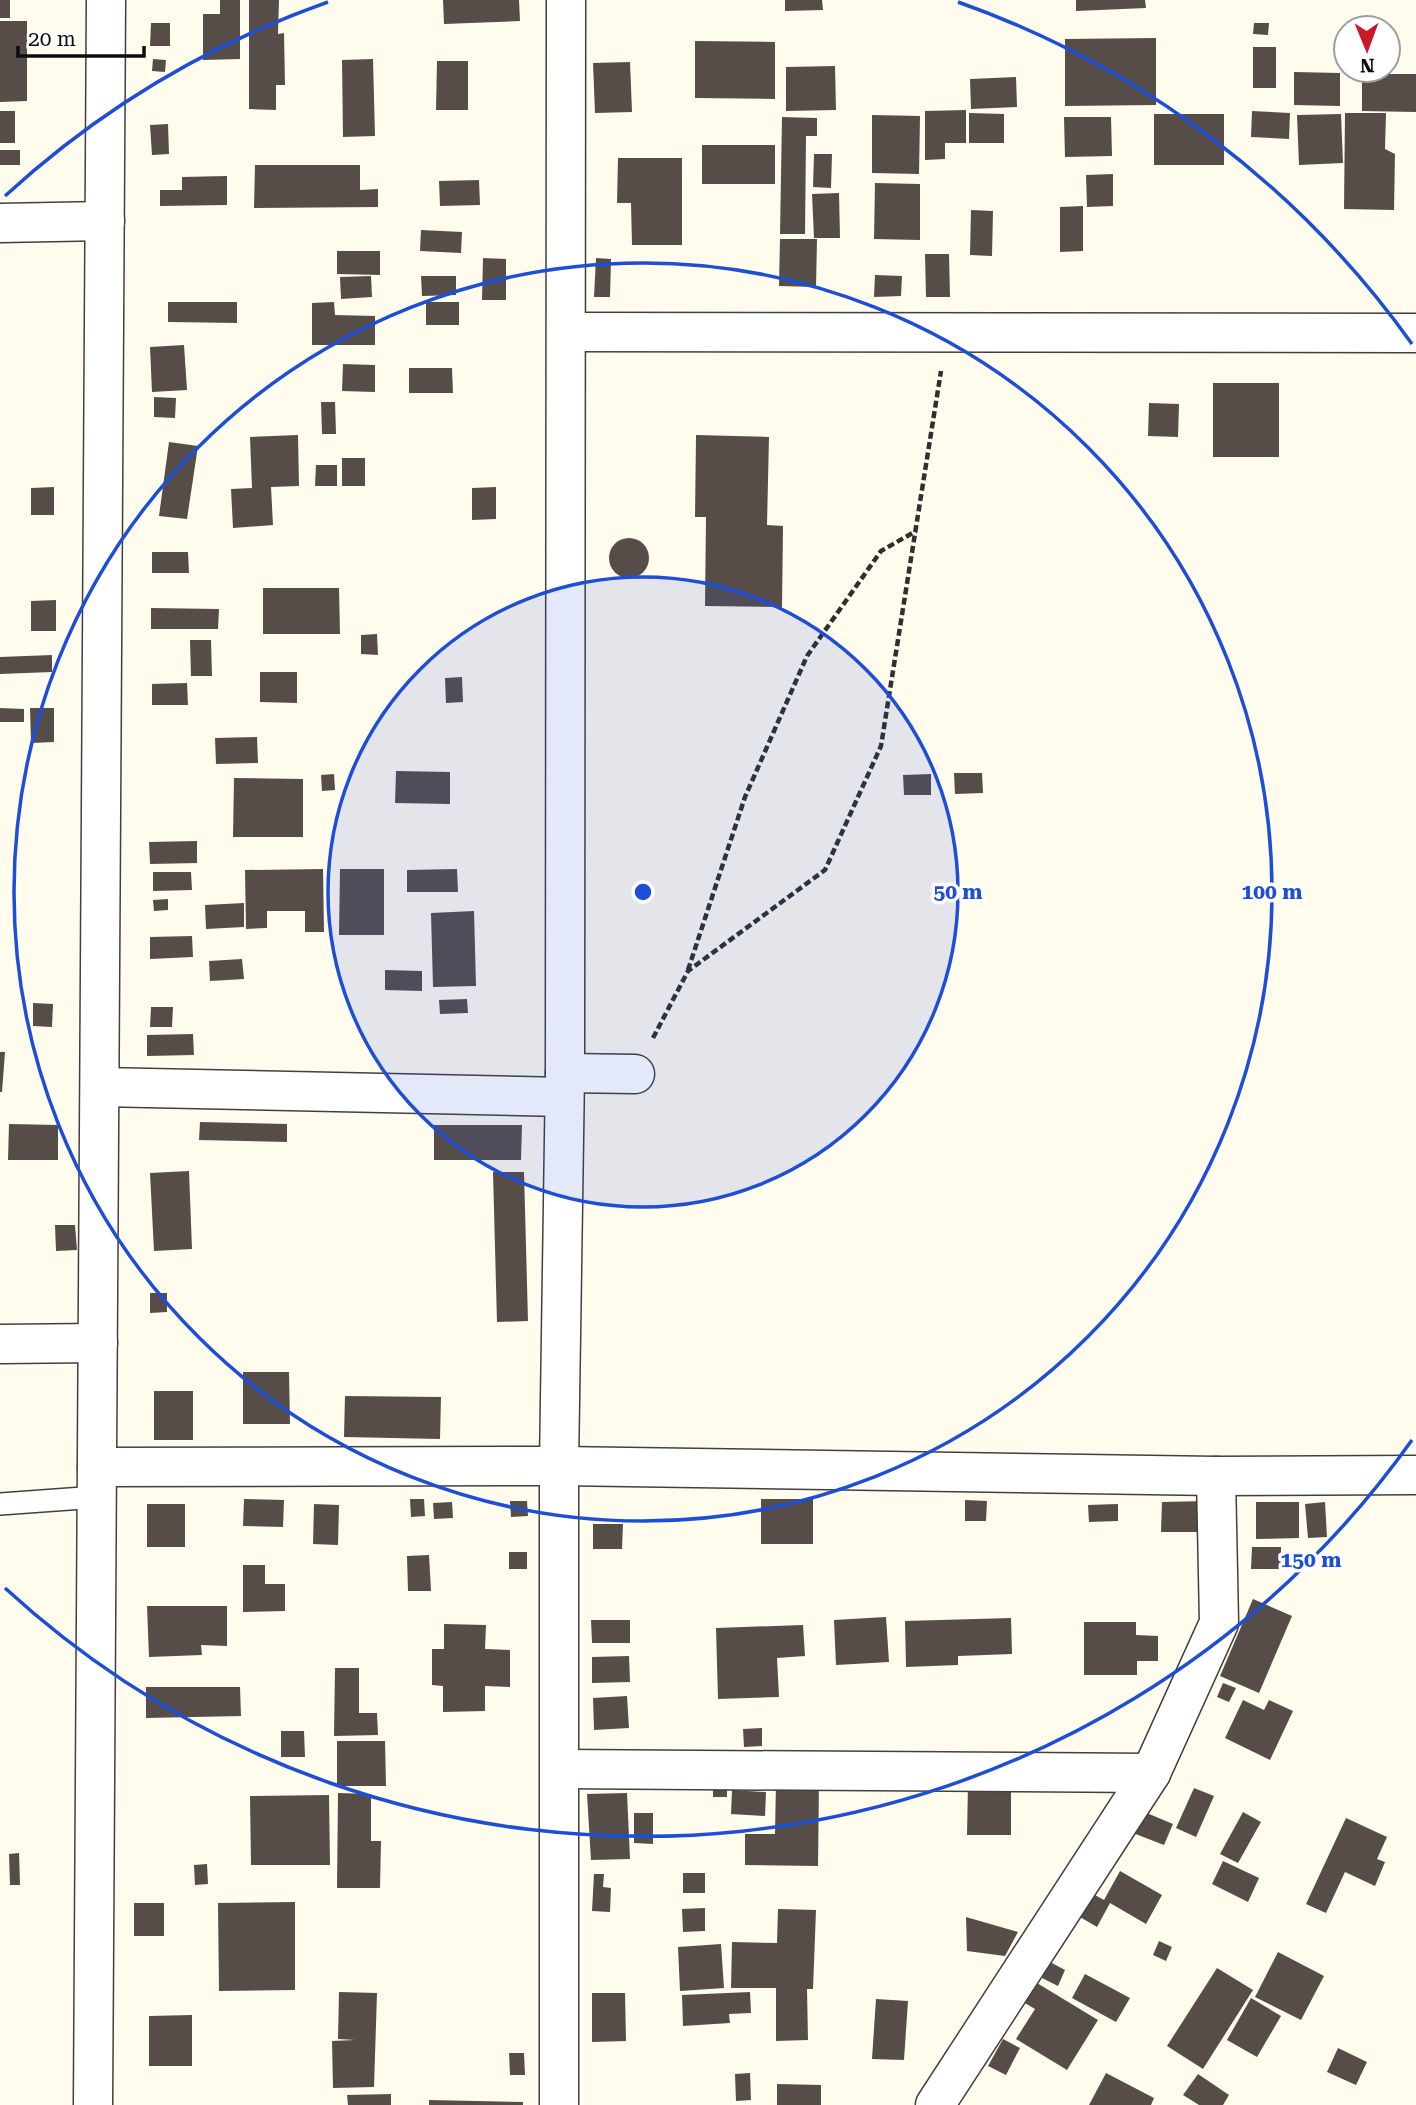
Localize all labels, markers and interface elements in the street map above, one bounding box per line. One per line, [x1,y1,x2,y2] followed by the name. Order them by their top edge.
[18,14,144,58] scale bar
[1332,14,1402,84] north arrow
[28,27,76,51] text: 20 m
[1359,54,1375,77] text: N
[631,880,655,904] centre of rings
[933,880,983,904] text: 50 m
[1242,880,1302,904] text: 100 m
[1281,1548,1341,1572] text: 150 m

